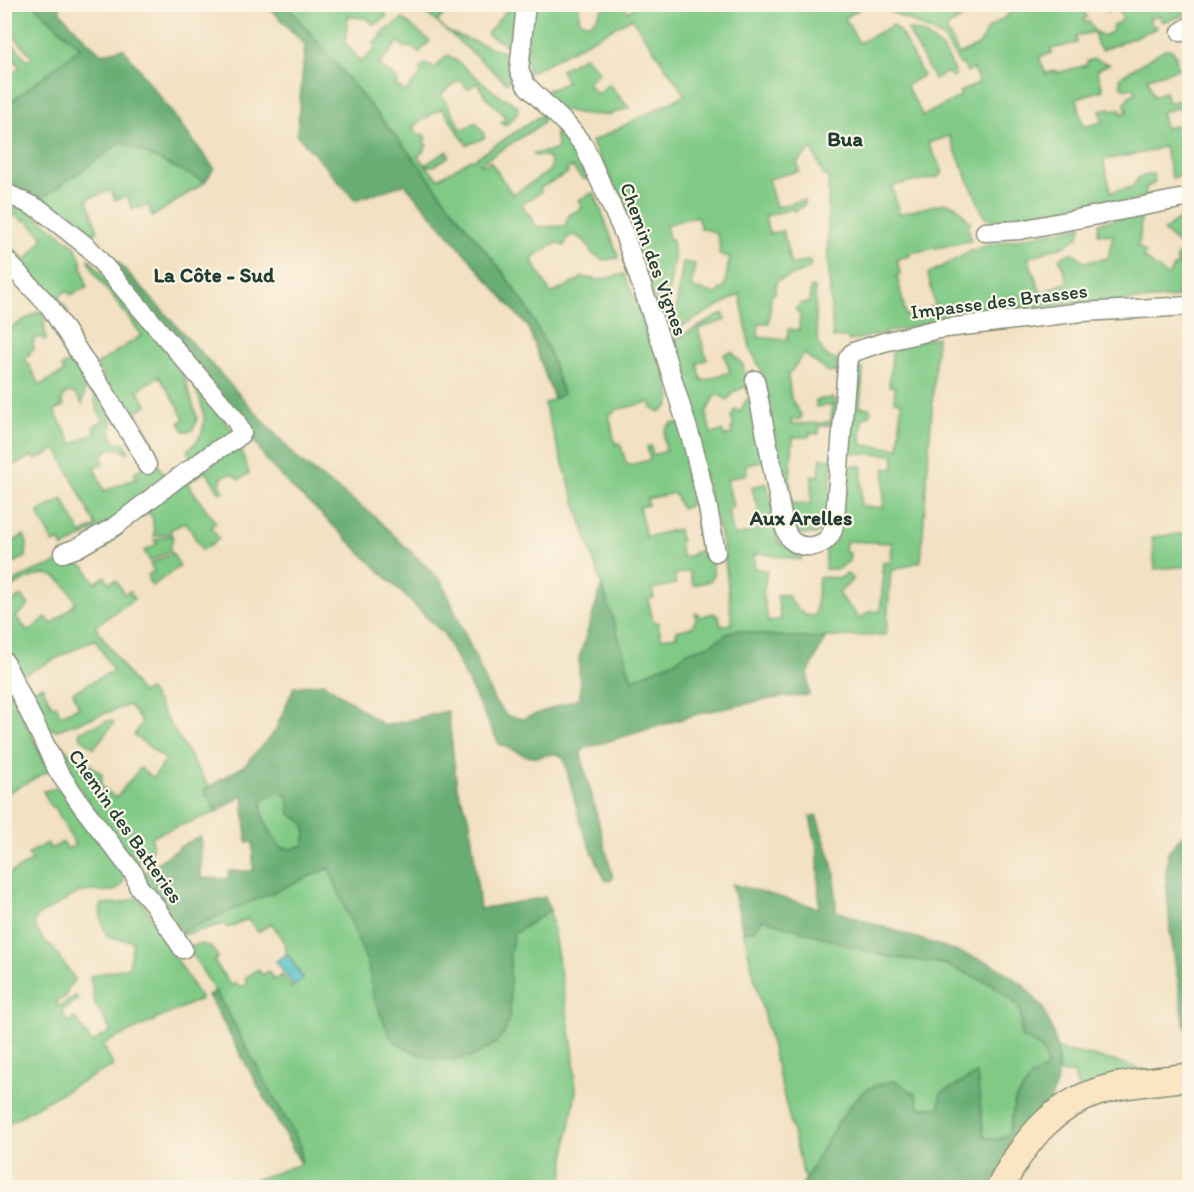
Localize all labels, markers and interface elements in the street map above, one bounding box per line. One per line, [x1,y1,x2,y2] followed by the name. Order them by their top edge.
[827,126,863,151] district label: Bua
[615,179,693,339] street label: Chemin des Vignes
[153,262,275,287] district label: La Côte - Sud
[909,278,1089,324] street label: Impasse des Brasses
[749,505,852,530] district label: Aux Arelles
[64,744,188,908] street label: Chemin des Batteries

